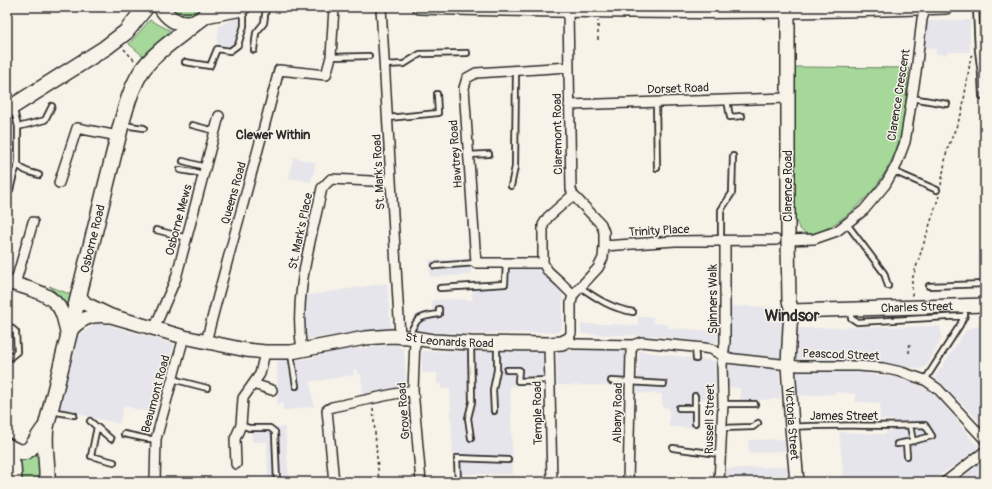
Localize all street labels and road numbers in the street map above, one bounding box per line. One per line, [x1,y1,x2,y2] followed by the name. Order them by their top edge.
[884,48,914,142] street label: Clarence Crescent
[647,80,709,98] street label: Dorset Road
[550,93,566,175] street label: Claremont Road
[446,119,466,189] street label: Hawtrey Road
[370,134,388,210] street label: St. Mark's Road
[781,150,796,222] street label: Clarence Road
[218,160,250,226] street label: Queens Road
[162,182,196,257] street label: Osborne Mews
[286,191,316,271] street label: St. Mark's Place
[77,203,108,275] street label: Osborne Road
[628,222,690,240] street label: Trinity Place
[706,264,721,334] street label: Spinners Walk
[881,298,953,316] street label: Charles Street
[404,329,494,351] street label: St Leonards Road
[802,346,880,364] street label: Peascod Street
[138,353,174,434] street label: Beaumont Road
[530,381,546,445] street label: Temple Road
[395,382,413,440] street label: Grove Road
[610,382,626,444] street label: Albany Road
[702,383,718,454] street label: Russell Street
[782,386,802,461] street label: Victoria Street
[810,409,878,424] street label: James Street

